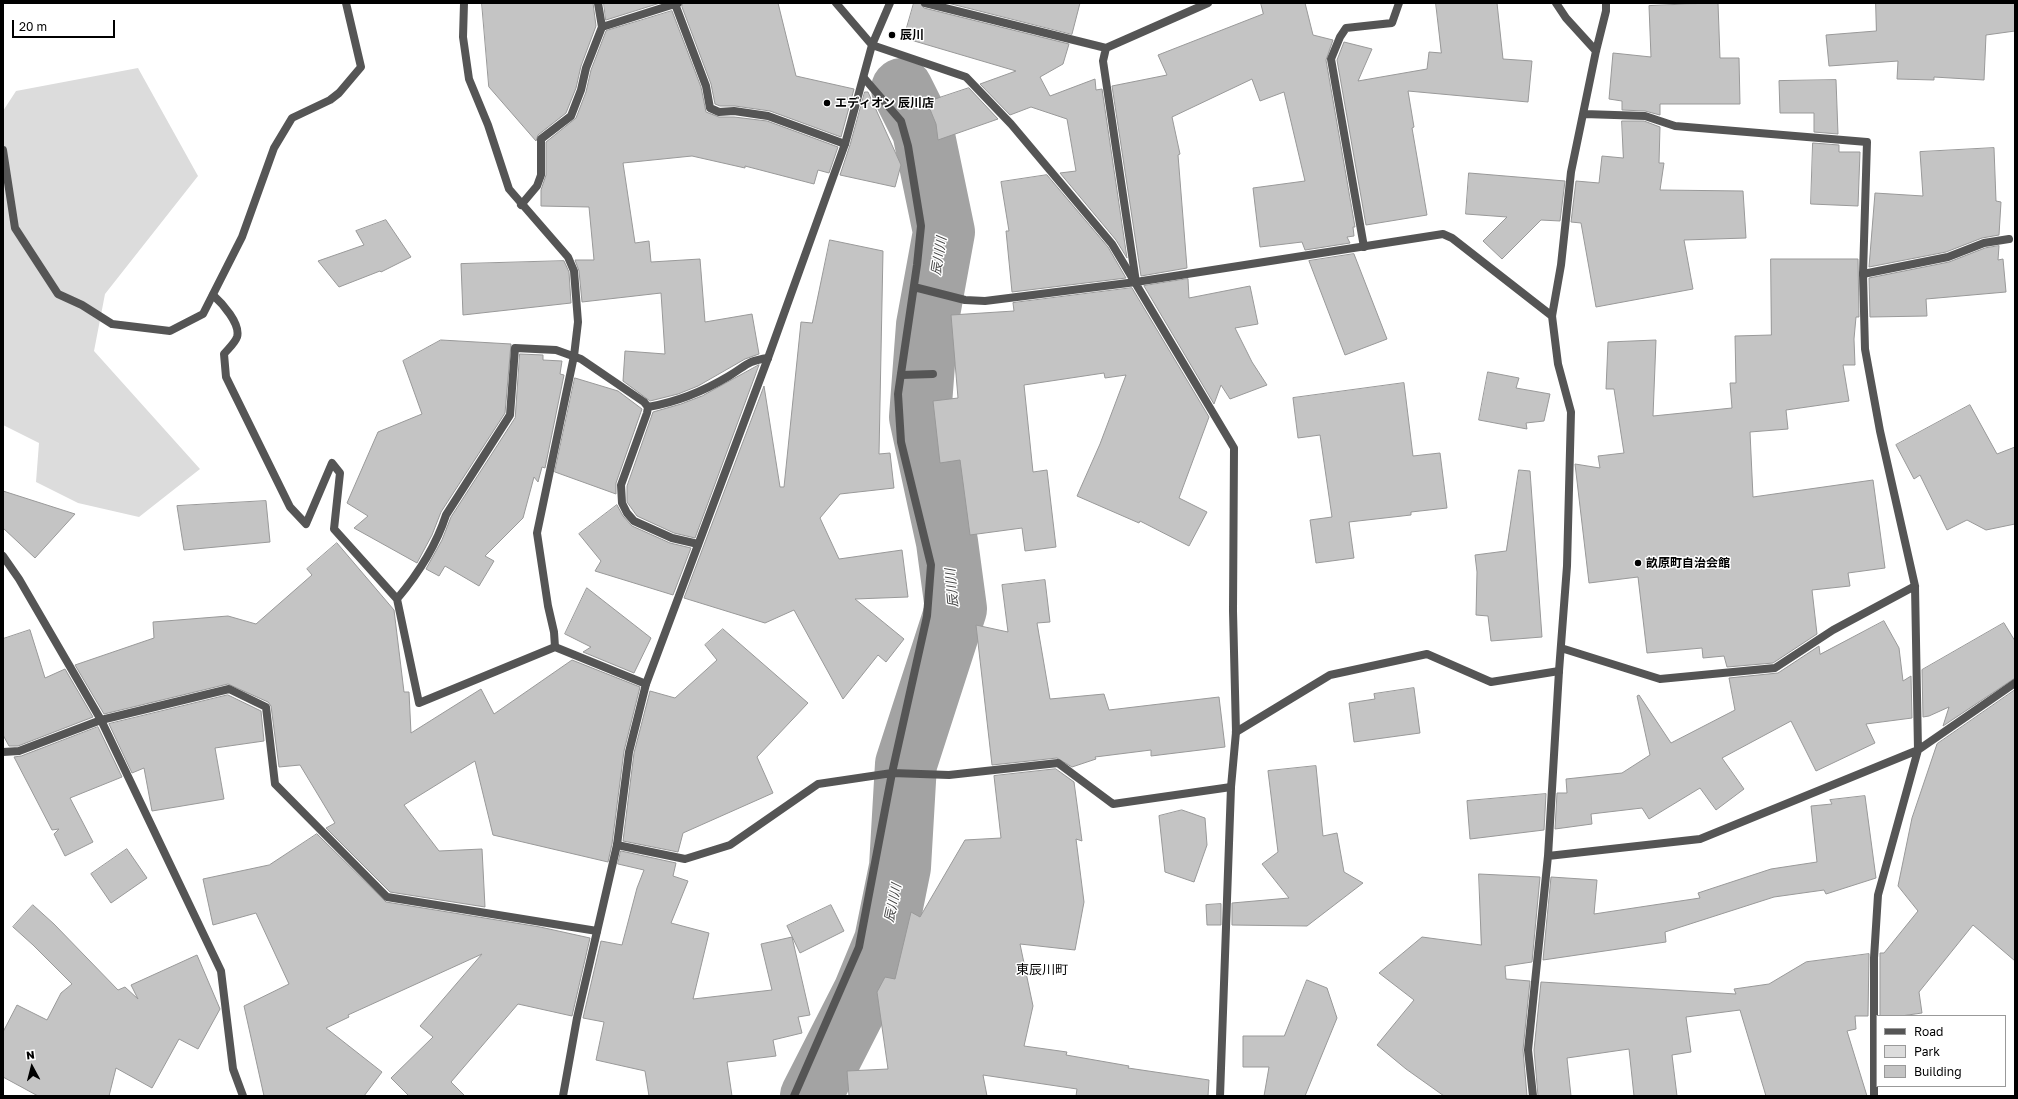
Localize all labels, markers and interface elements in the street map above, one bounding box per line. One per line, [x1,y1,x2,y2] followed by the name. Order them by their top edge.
[14,12,117,38] scale bar
[19,19,47,34] text: 20 m
[900,28,924,42] place label: 辰川
[887,30,897,40] marker: 辰川
[835,96,934,110] place label: エディオン 辰川店
[822,98,832,108] marker: エディオン 辰川店
[928,236,950,276] water label: 辰川川
[1646,556,1730,570] place label: 畝原町自治会館
[1633,558,1643,568] marker: 畝原町自治会館
[943,568,961,608] water label: 辰川川
[881,882,905,924] water label: 辰川川
[1016,962,1068,978] district label: 東辰川町
[1876,1015,2006,1087] legend
[1914,1024,1943,1039] text: Road
[1914,1044,1940,1059] text: Park
[12,1047,52,1087] north arrow
[26,1048,35,1062] text: N
[1914,1064,1962,1079] text: Building

